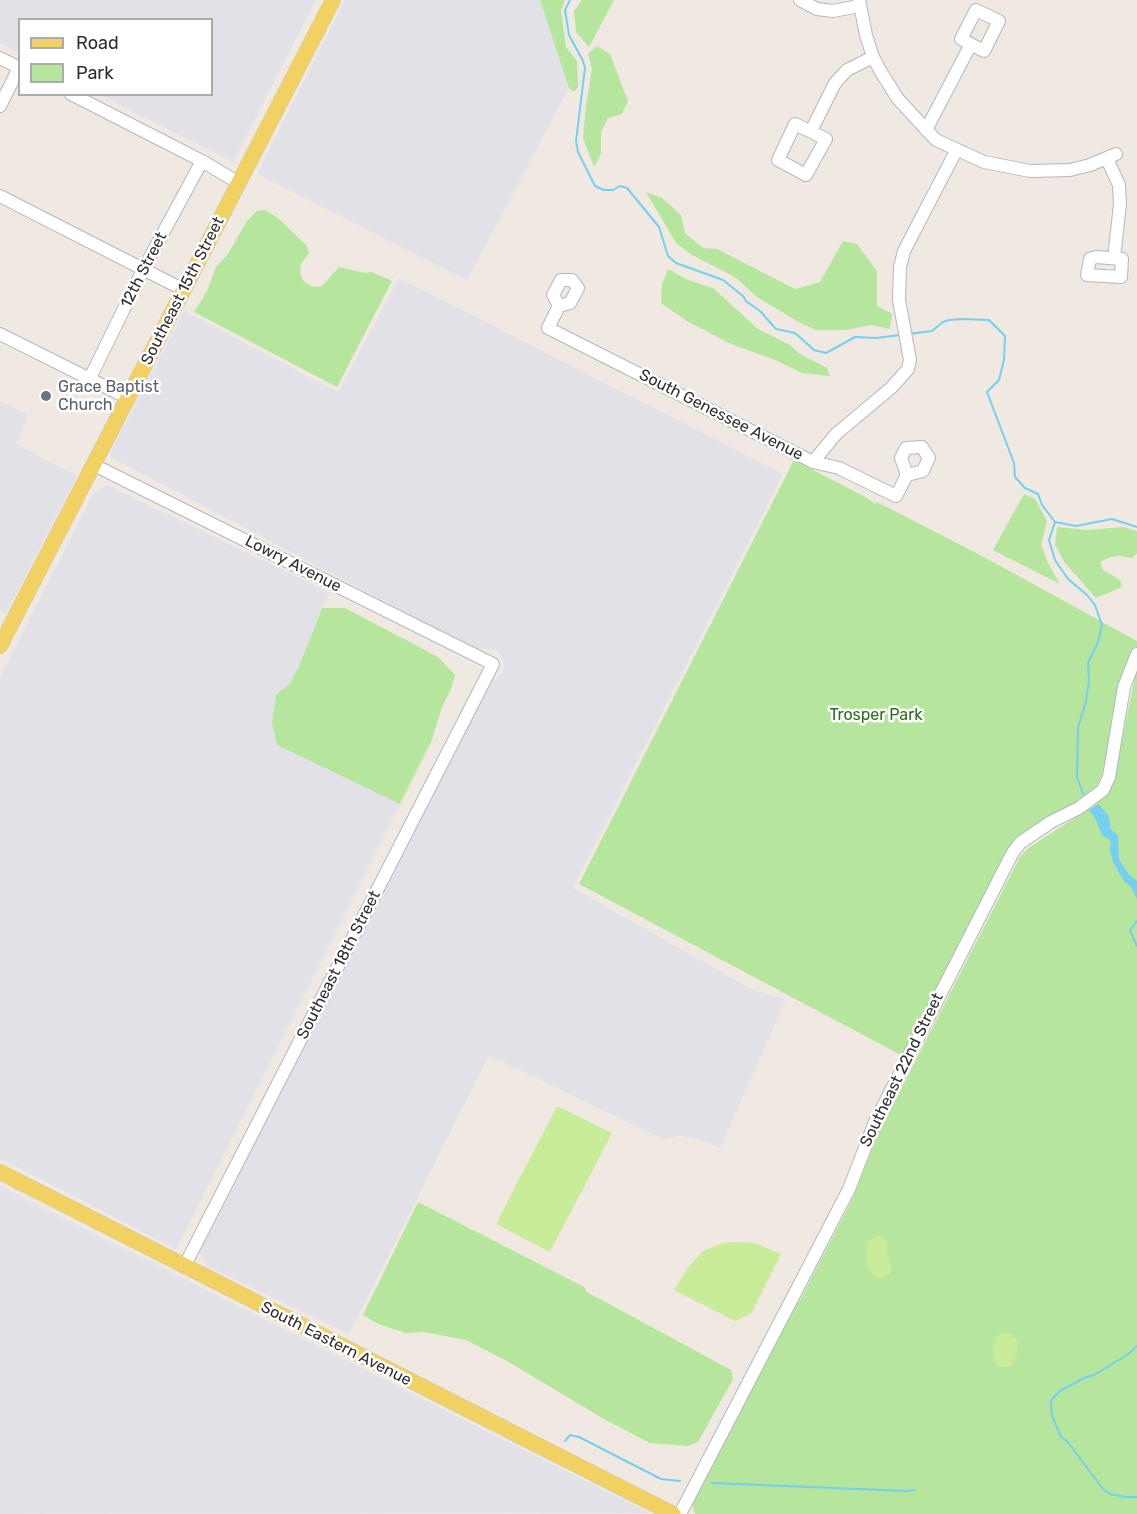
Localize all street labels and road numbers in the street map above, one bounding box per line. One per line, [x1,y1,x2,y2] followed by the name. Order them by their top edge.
[137,214,229,368] street label: Southeast 15th Street
[117,229,171,311] street label: 12th Street
[636,365,806,465] street label: South Genessee Avenue
[242,531,344,597] street label: Lowry Avenue
[293,888,385,1042] street label: Southeast 18th Street
[856,990,948,1150] street label: Southeast 22nd Street
[258,1298,414,1390] street label: South Eastern Avenue

